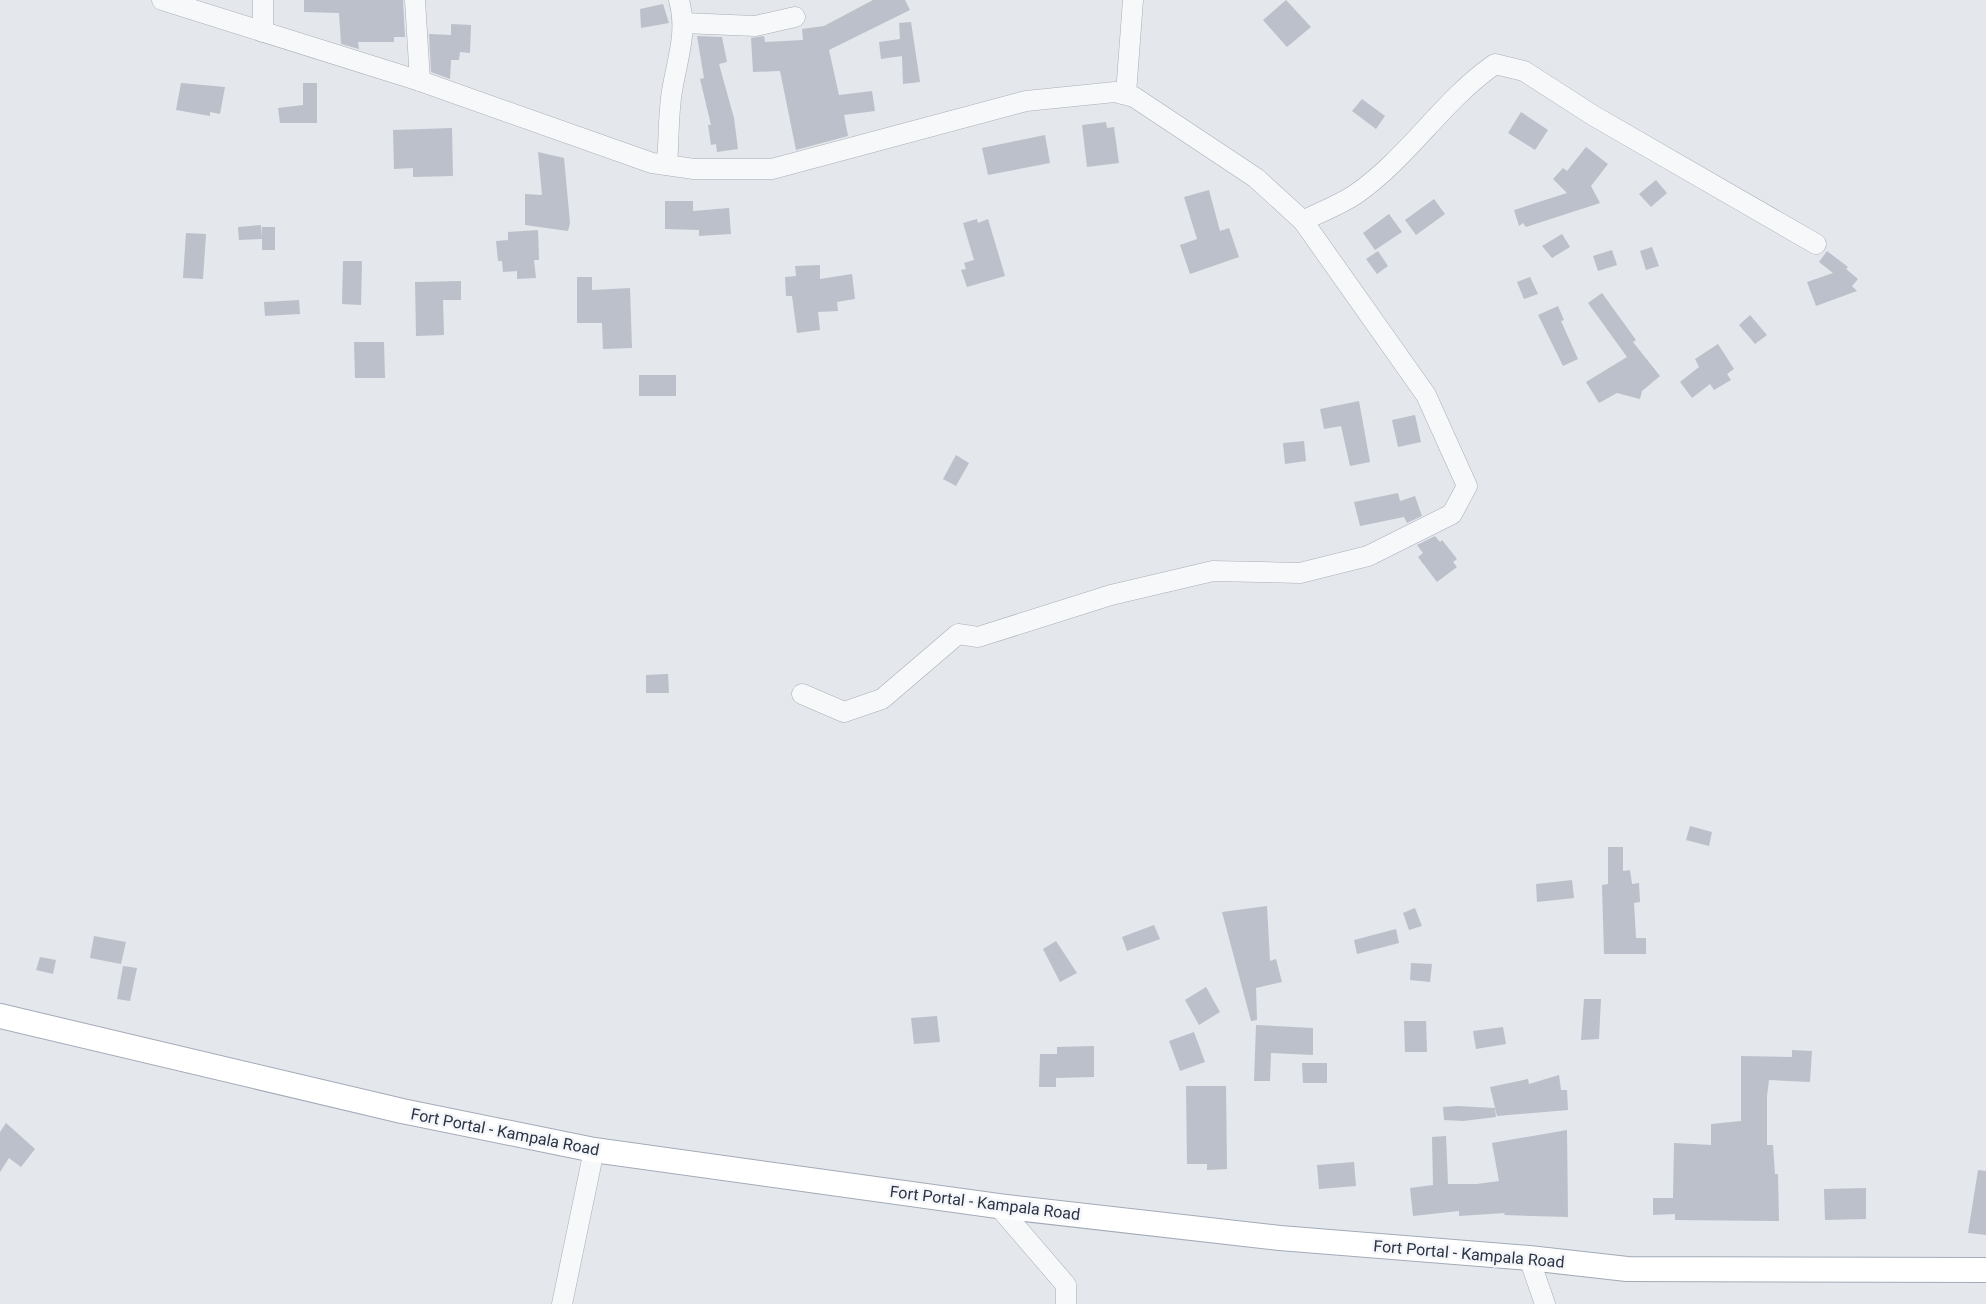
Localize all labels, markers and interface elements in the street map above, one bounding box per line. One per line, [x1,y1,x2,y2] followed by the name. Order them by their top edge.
[409,1104,601,1160] street label: Fort Portal - Kampala Road
[889,1182,1081,1224] street label: Fort Portal - Kampala Road
[1373,1236,1565,1272] street label: Fort Portal - Kampala Road

